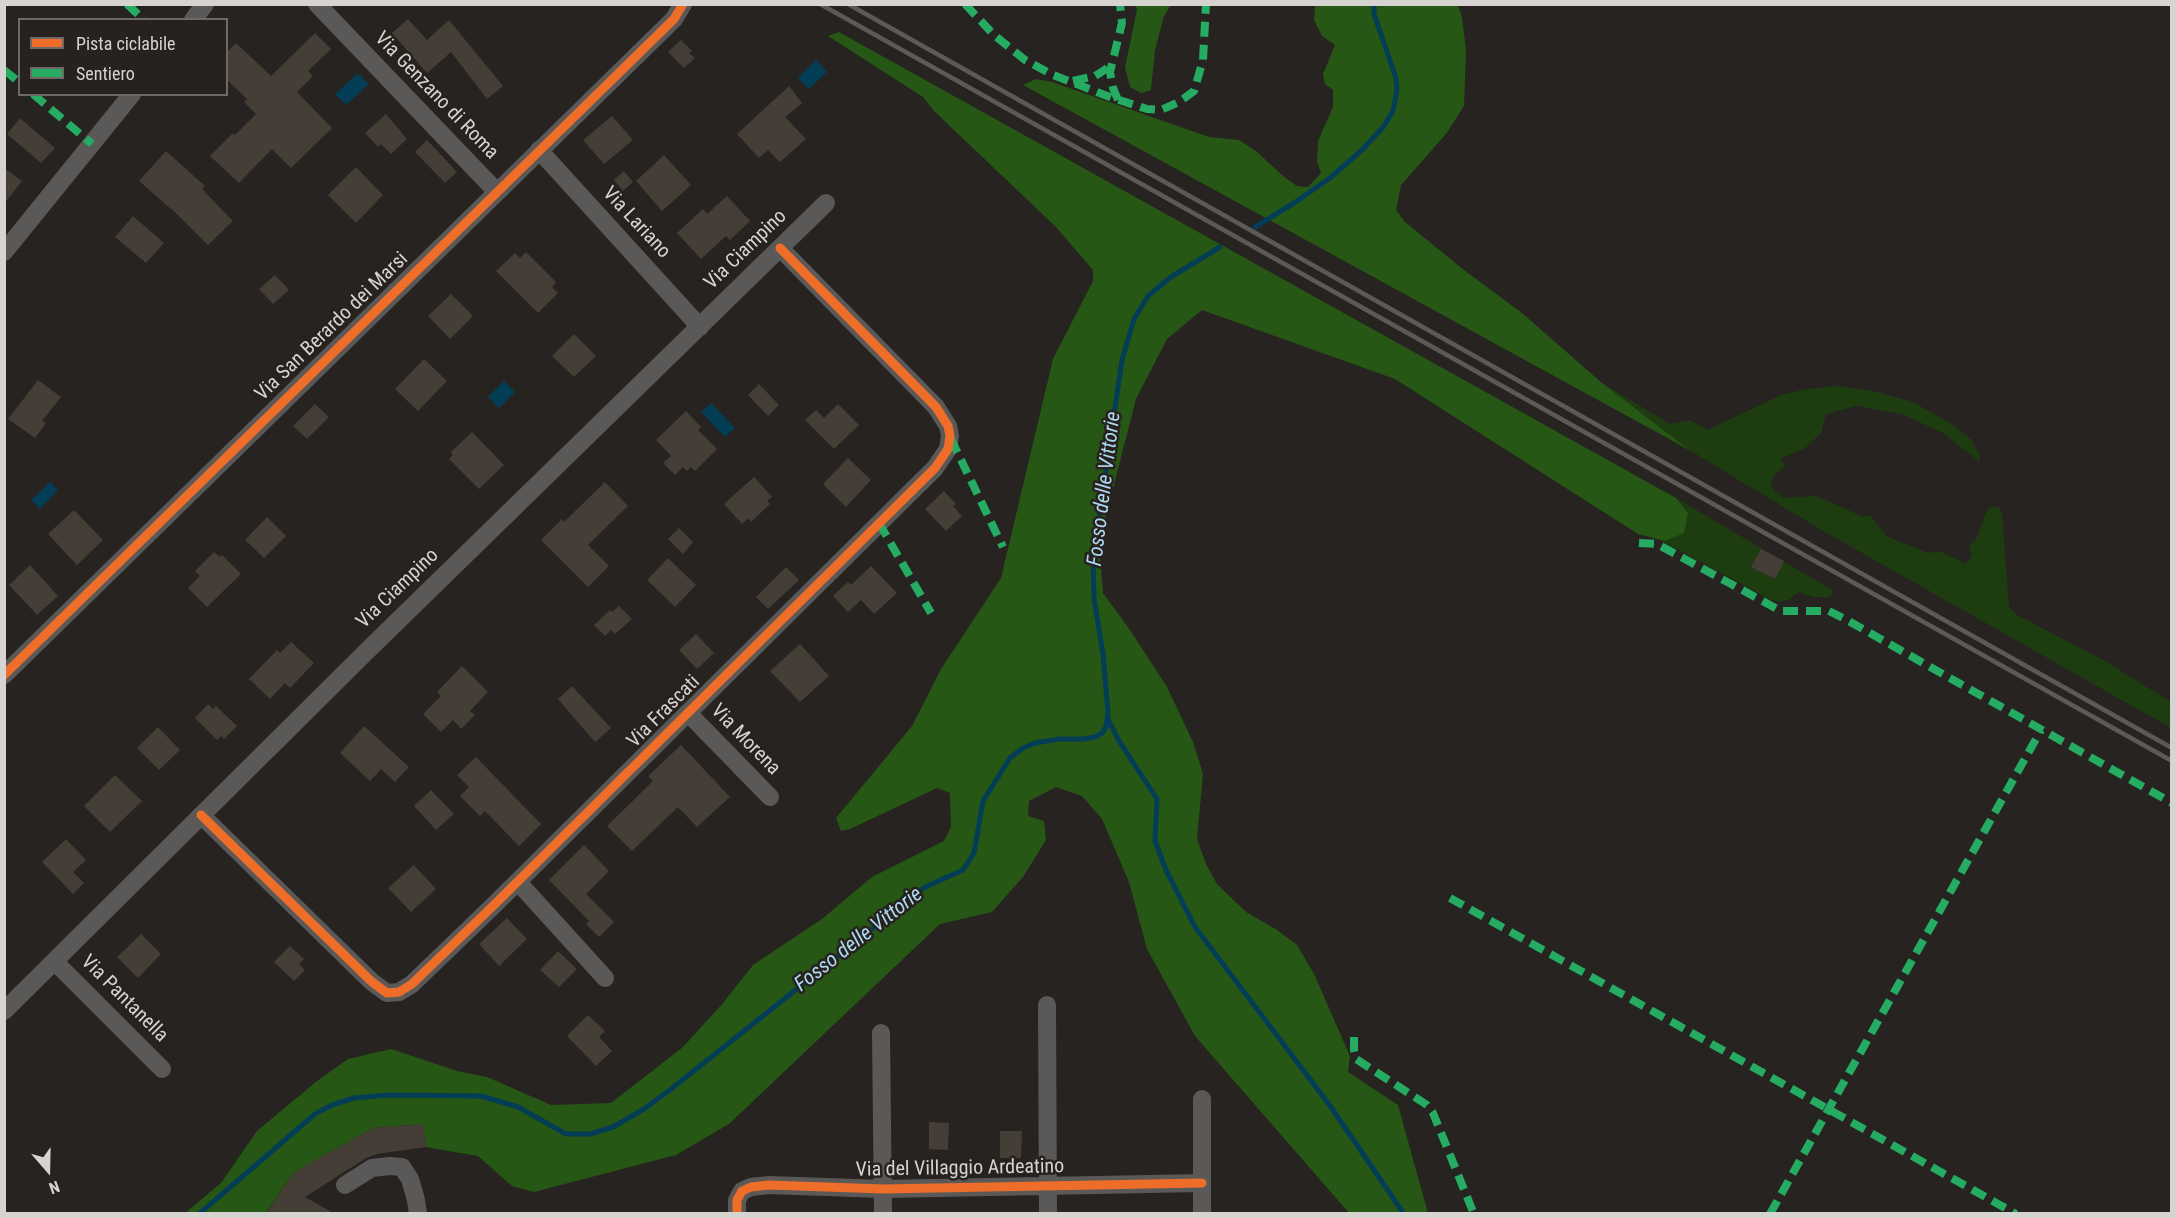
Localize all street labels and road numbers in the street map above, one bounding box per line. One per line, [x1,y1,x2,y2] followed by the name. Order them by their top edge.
[369,27,503,165] street label: Via Genzano di Roma
[597,182,675,264] street label: Via Lariano
[700,205,792,295] street label: Via Ciampino
[251,248,413,406] street label: Via San Berardo dei Marsi
[352,544,444,634] street label: Via Ciampino
[623,671,705,753] street label: Via Frascati
[705,699,785,781] street label: Via Morena
[75,950,173,1048] street label: Via Pantanella
[856,1155,1064,1183] street label: Via del Villaggio Ardeatino

